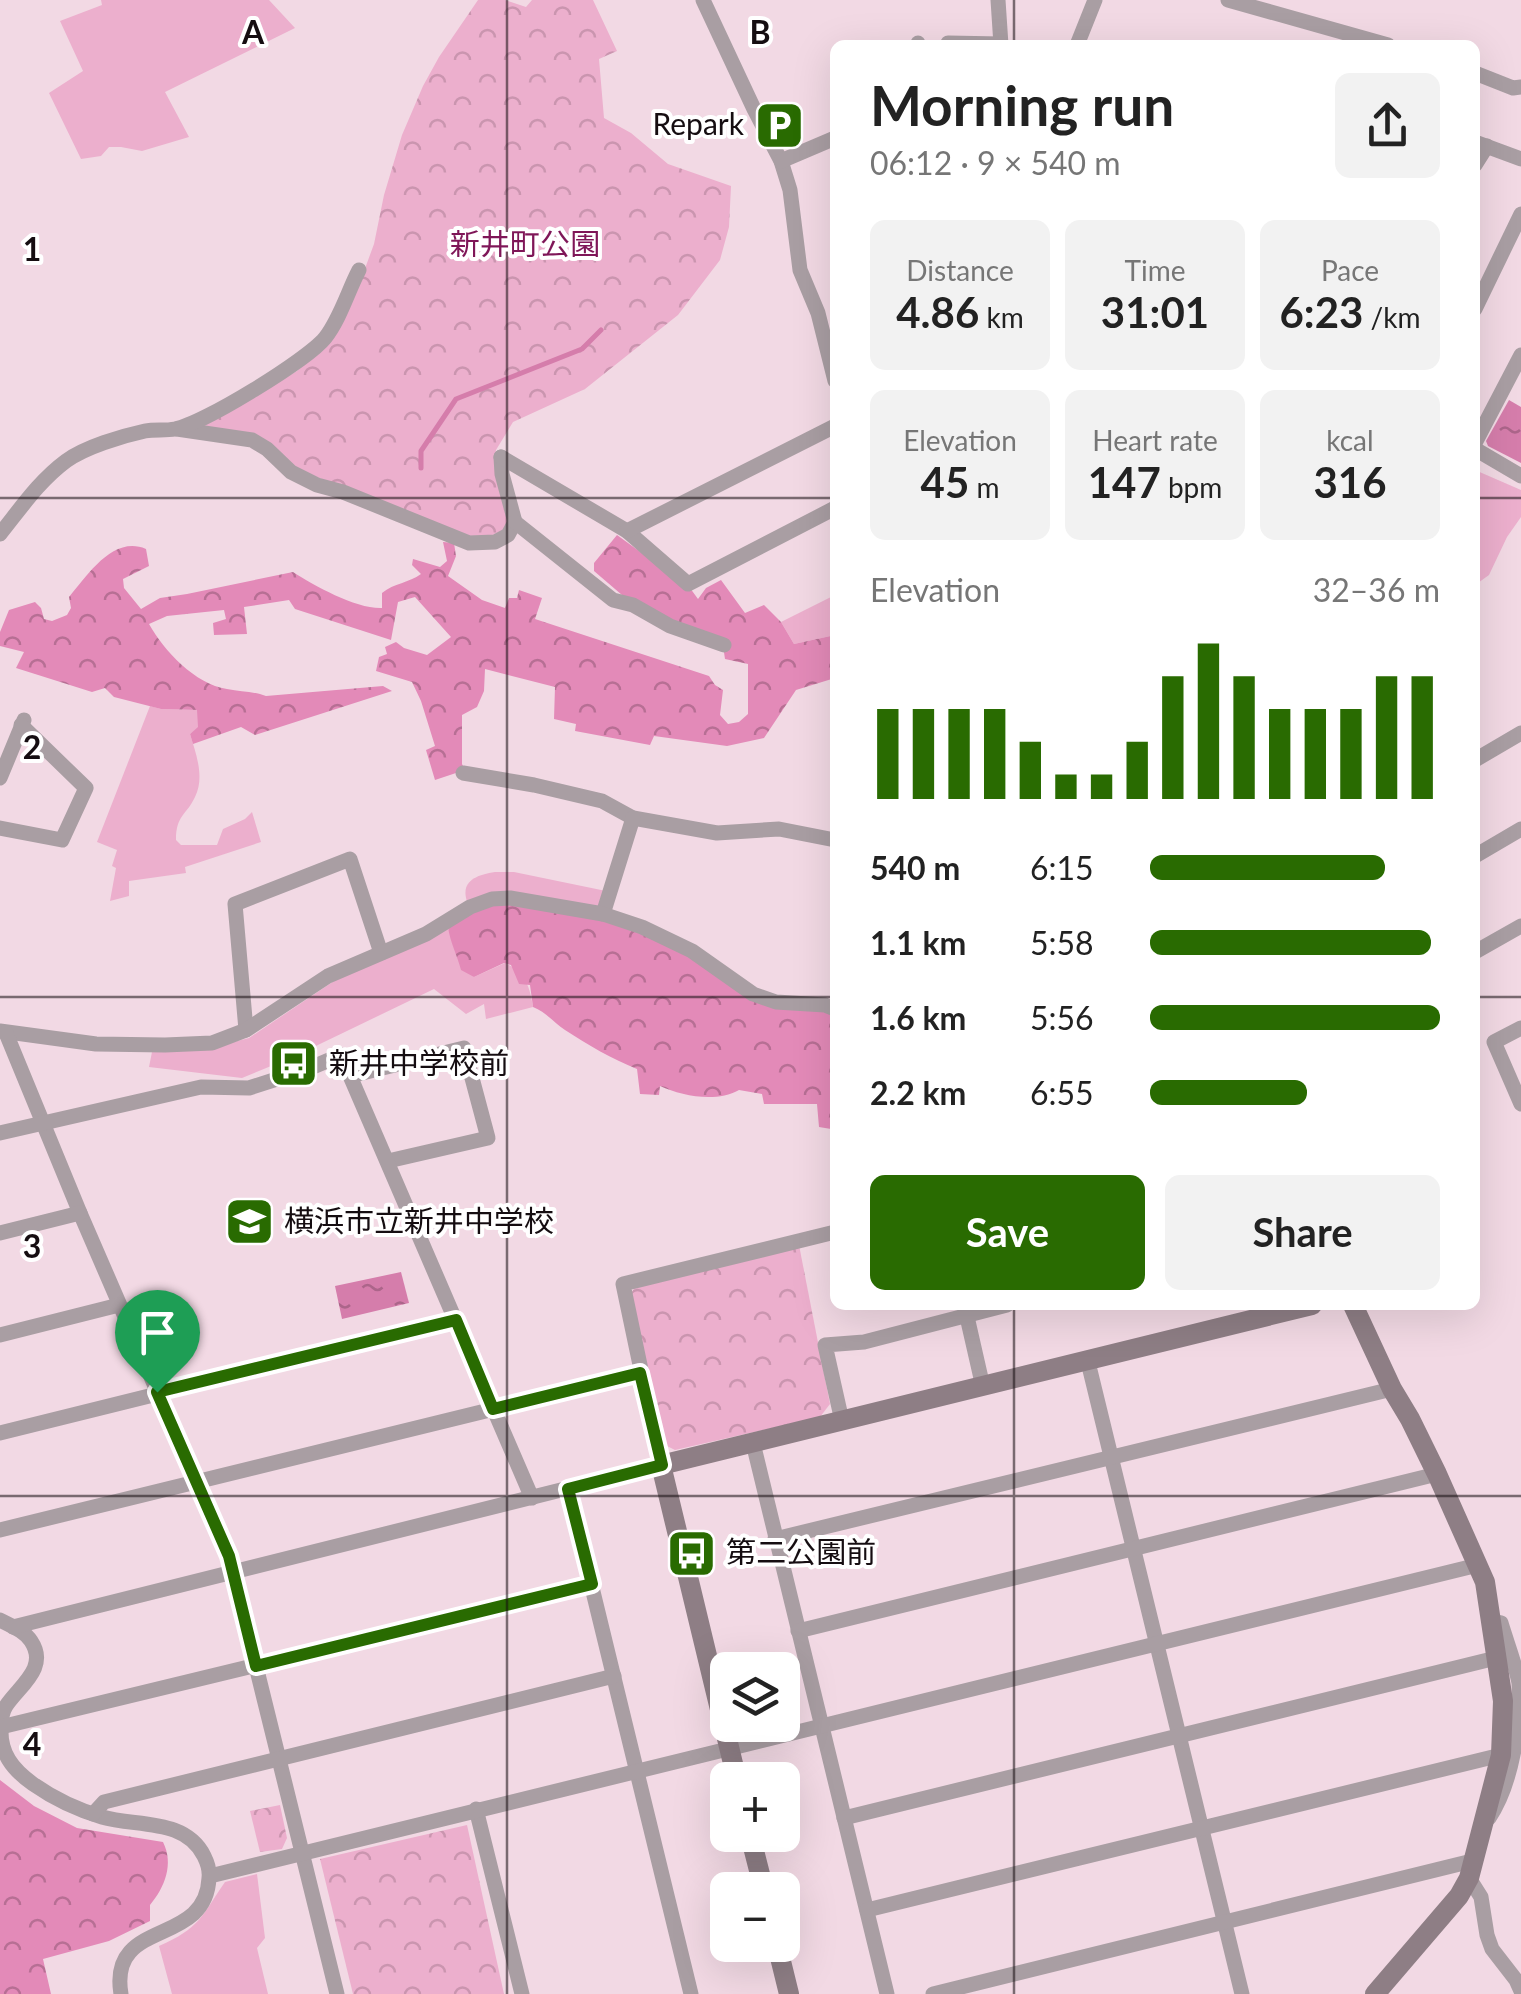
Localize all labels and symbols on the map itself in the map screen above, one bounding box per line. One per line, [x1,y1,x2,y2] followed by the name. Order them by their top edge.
[241,12,265,51] text: A
[749,12,771,51] text: B
[753,99,805,151] parking icon: Repark
[652,105,745,141] place label: Repark
[450,225,600,261] park label: 新井町公園
[23,229,41,268] text: 1
[23,727,41,766] text: 2
[268,1038,320,1090] bus stop icon: 新井中学校前
[329,1044,509,1080] place label: 新井中学校前
[223,1196,275,1248] school or university icon: 横浜市立新井中学校
[284,1202,554,1238] place label: 横浜市立新井中学校
[23,1226,41,1265] text: 3
[115,1290,200,1393] pin
[665,1527,717,1579] bus stop icon: 第二公園前
[726,1533,876,1569] place label: 第二公園前
[23,1724,41,1763] text: 4

